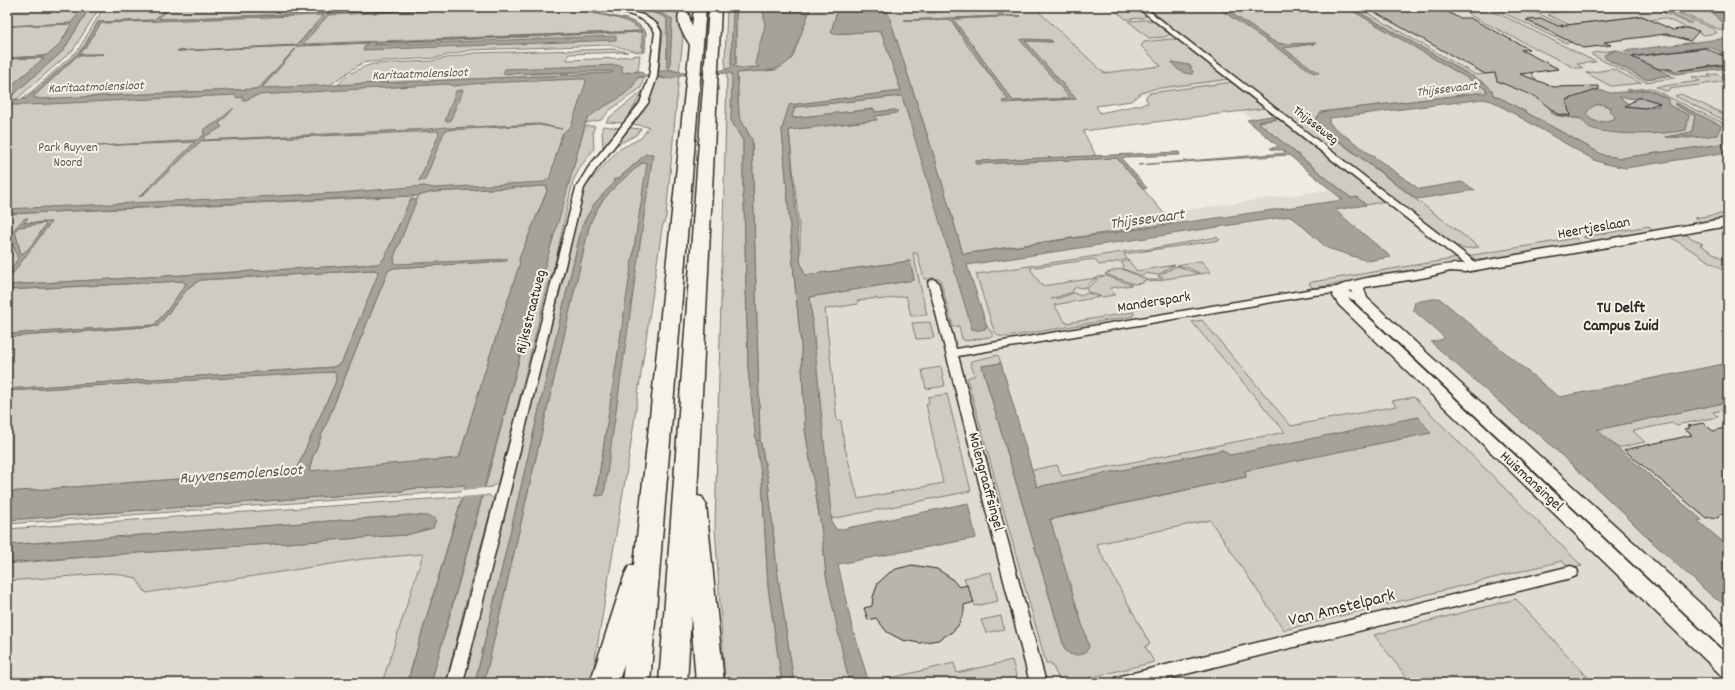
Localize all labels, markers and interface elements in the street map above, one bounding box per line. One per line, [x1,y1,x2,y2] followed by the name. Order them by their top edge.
[372,64,469,86] water label: Karitaatmolensloot
[48,77,145,99] water label: Karitaatmolensloot
[1416,77,1480,103] water label: Thijssevaart
[1288,102,1342,150] street label: Thijsseweg
[38,139,98,173] park label: Park Ruyven Noord
[1108,203,1188,237] water label: Thijssevaart
[1556,212,1632,246] street label: Heertjeslaan
[511,267,553,357] street label: Rijksstraatweg
[1116,286,1192,320] street label: Manderspark
[1583,297,1659,338] district label: TU Delft Campus Zuid
[961,430,1009,534] street label: Molengraaffsingel
[1494,447,1568,518] street label: Huismansingel
[179,459,305,491] water label: Ruyvensemolensloot
[1286,584,1398,634] street label: Van Amstelpark

